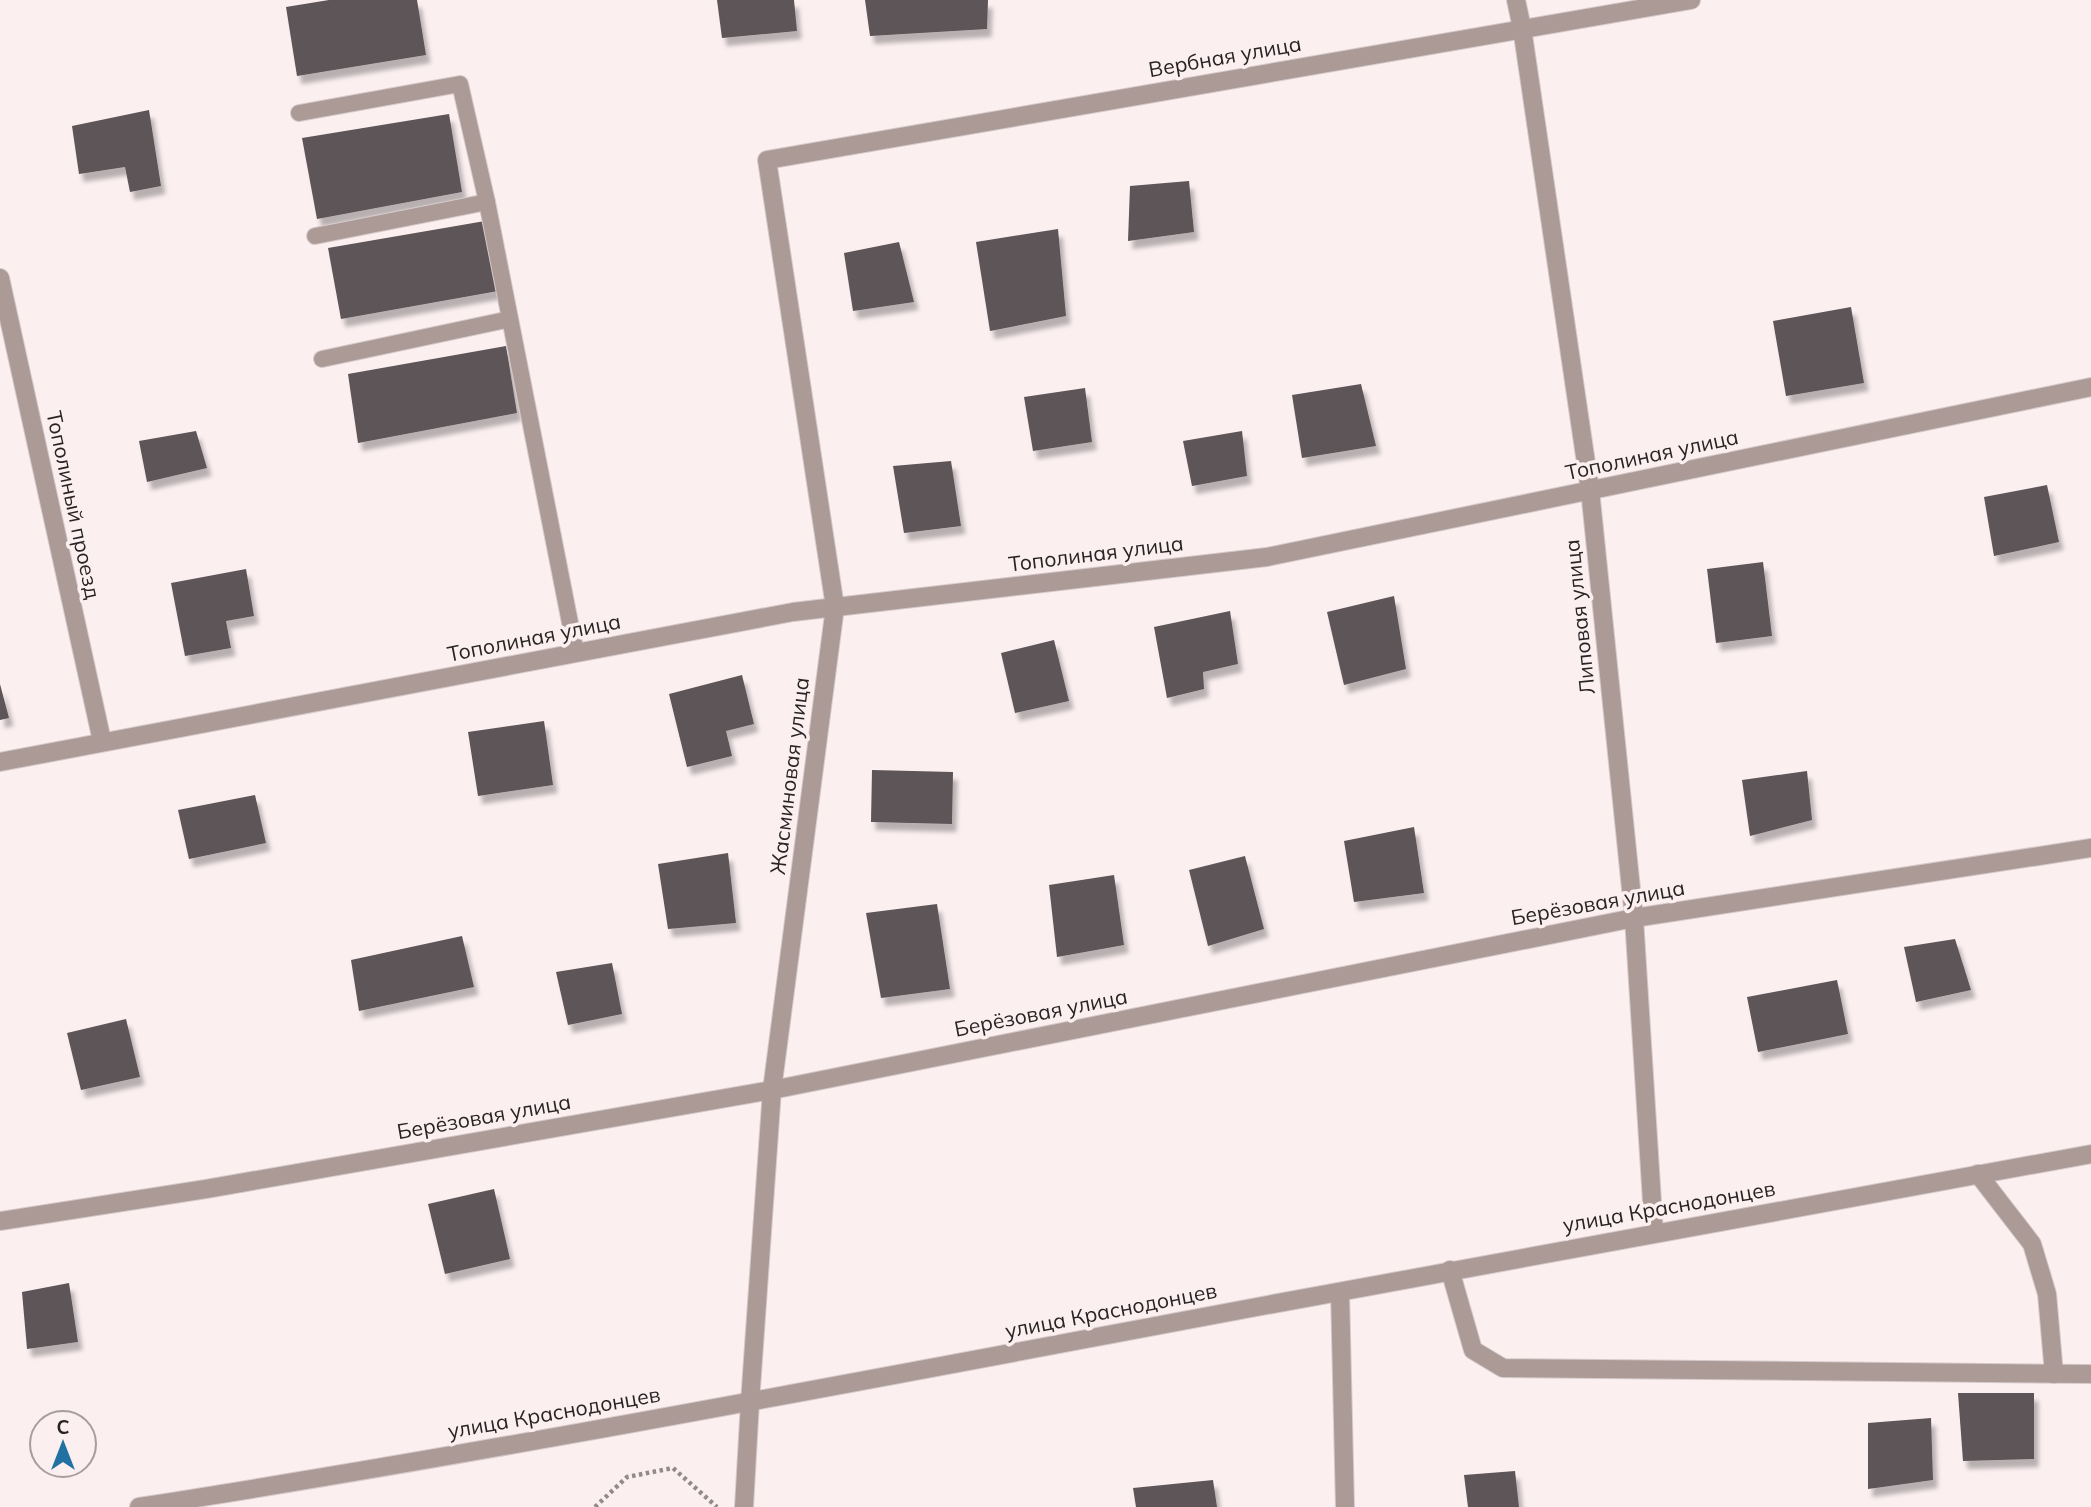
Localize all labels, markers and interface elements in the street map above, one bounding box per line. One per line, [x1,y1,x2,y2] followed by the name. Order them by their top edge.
[1146,30,1303,82] street label: Вербная улица
[41,408,107,601] street label: Тополиный проезд
[1563,423,1741,485] street label: Тополиная улица
[1007,529,1185,577] street label: Тополиная улица
[1558,538,1600,696] street label: Липовая улица
[445,607,623,667] street label: Тополиная улица
[764,676,814,876] street label: Жасминовая улица
[1509,874,1687,930] street label: Берёзовая улица
[952,982,1130,1042] street label: Берёзовая улица
[395,1088,573,1144] street label: Берёзовая улица
[1561,1175,1777,1237] street label: улица Краснодонцев
[1003,1277,1219,1343] street label: улица Краснодонцев
[446,1381,662,1443] street label: улица Краснодонцев
[28,1409,98,1479] north arrow
[56,1415,70,1439] text: С

